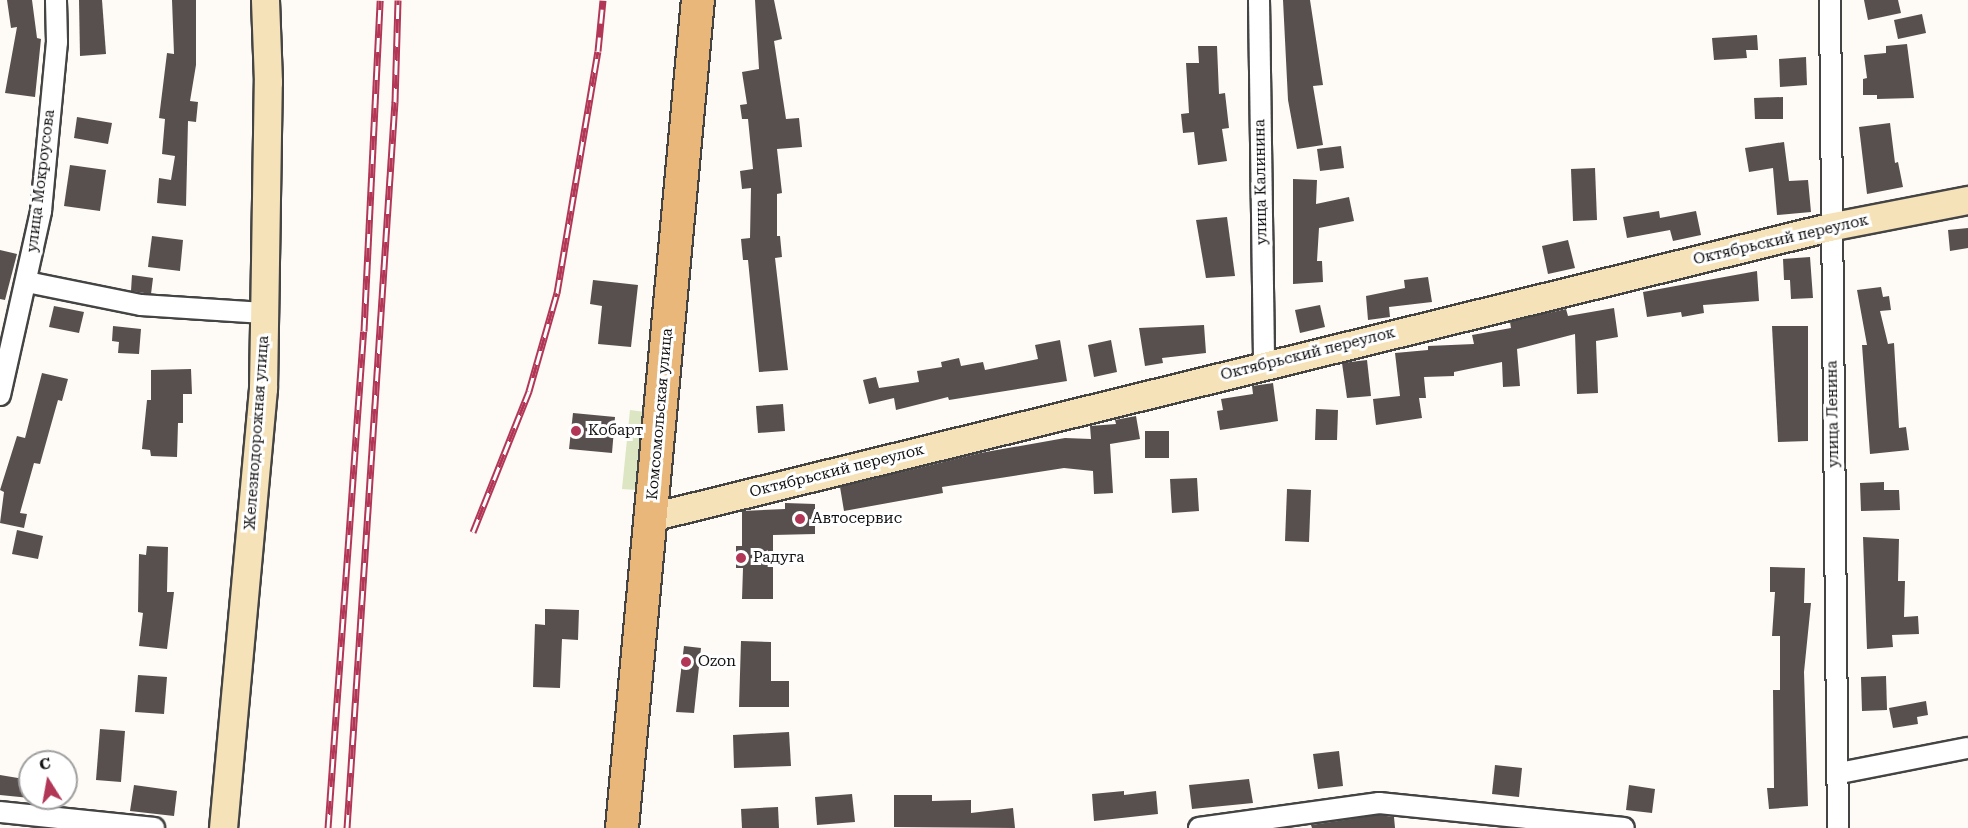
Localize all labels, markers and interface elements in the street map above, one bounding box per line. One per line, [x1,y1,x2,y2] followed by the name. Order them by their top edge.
[23,109,59,253] street label: улица Мокроусова
[1251,119,1271,245] street label: улица Калинина
[1692,211,1870,269] street label: Октябрьский переулок
[1219,324,1397,384] street label: Октябрьский переулок
[644,327,676,501] street label: Комсомольская улица
[241,335,273,531] street label: Железнодорожная улица
[1823,360,1843,468] street label: улица Ленина
[588,422,643,440] place label: Кобарт
[569,424,583,438] marker: Кобарт
[748,441,926,501] street label: Октябрьский переулок
[812,510,902,528] place label: Автосервис
[793,512,807,526] marker: Автосервис
[753,549,804,567] place label: Радуга
[734,551,748,565] marker: Радуга
[698,653,736,671] place label: Ozon
[679,655,693,669] marker: Ozon
[18,750,78,810] north arrow
[38,753,52,774] text: С

